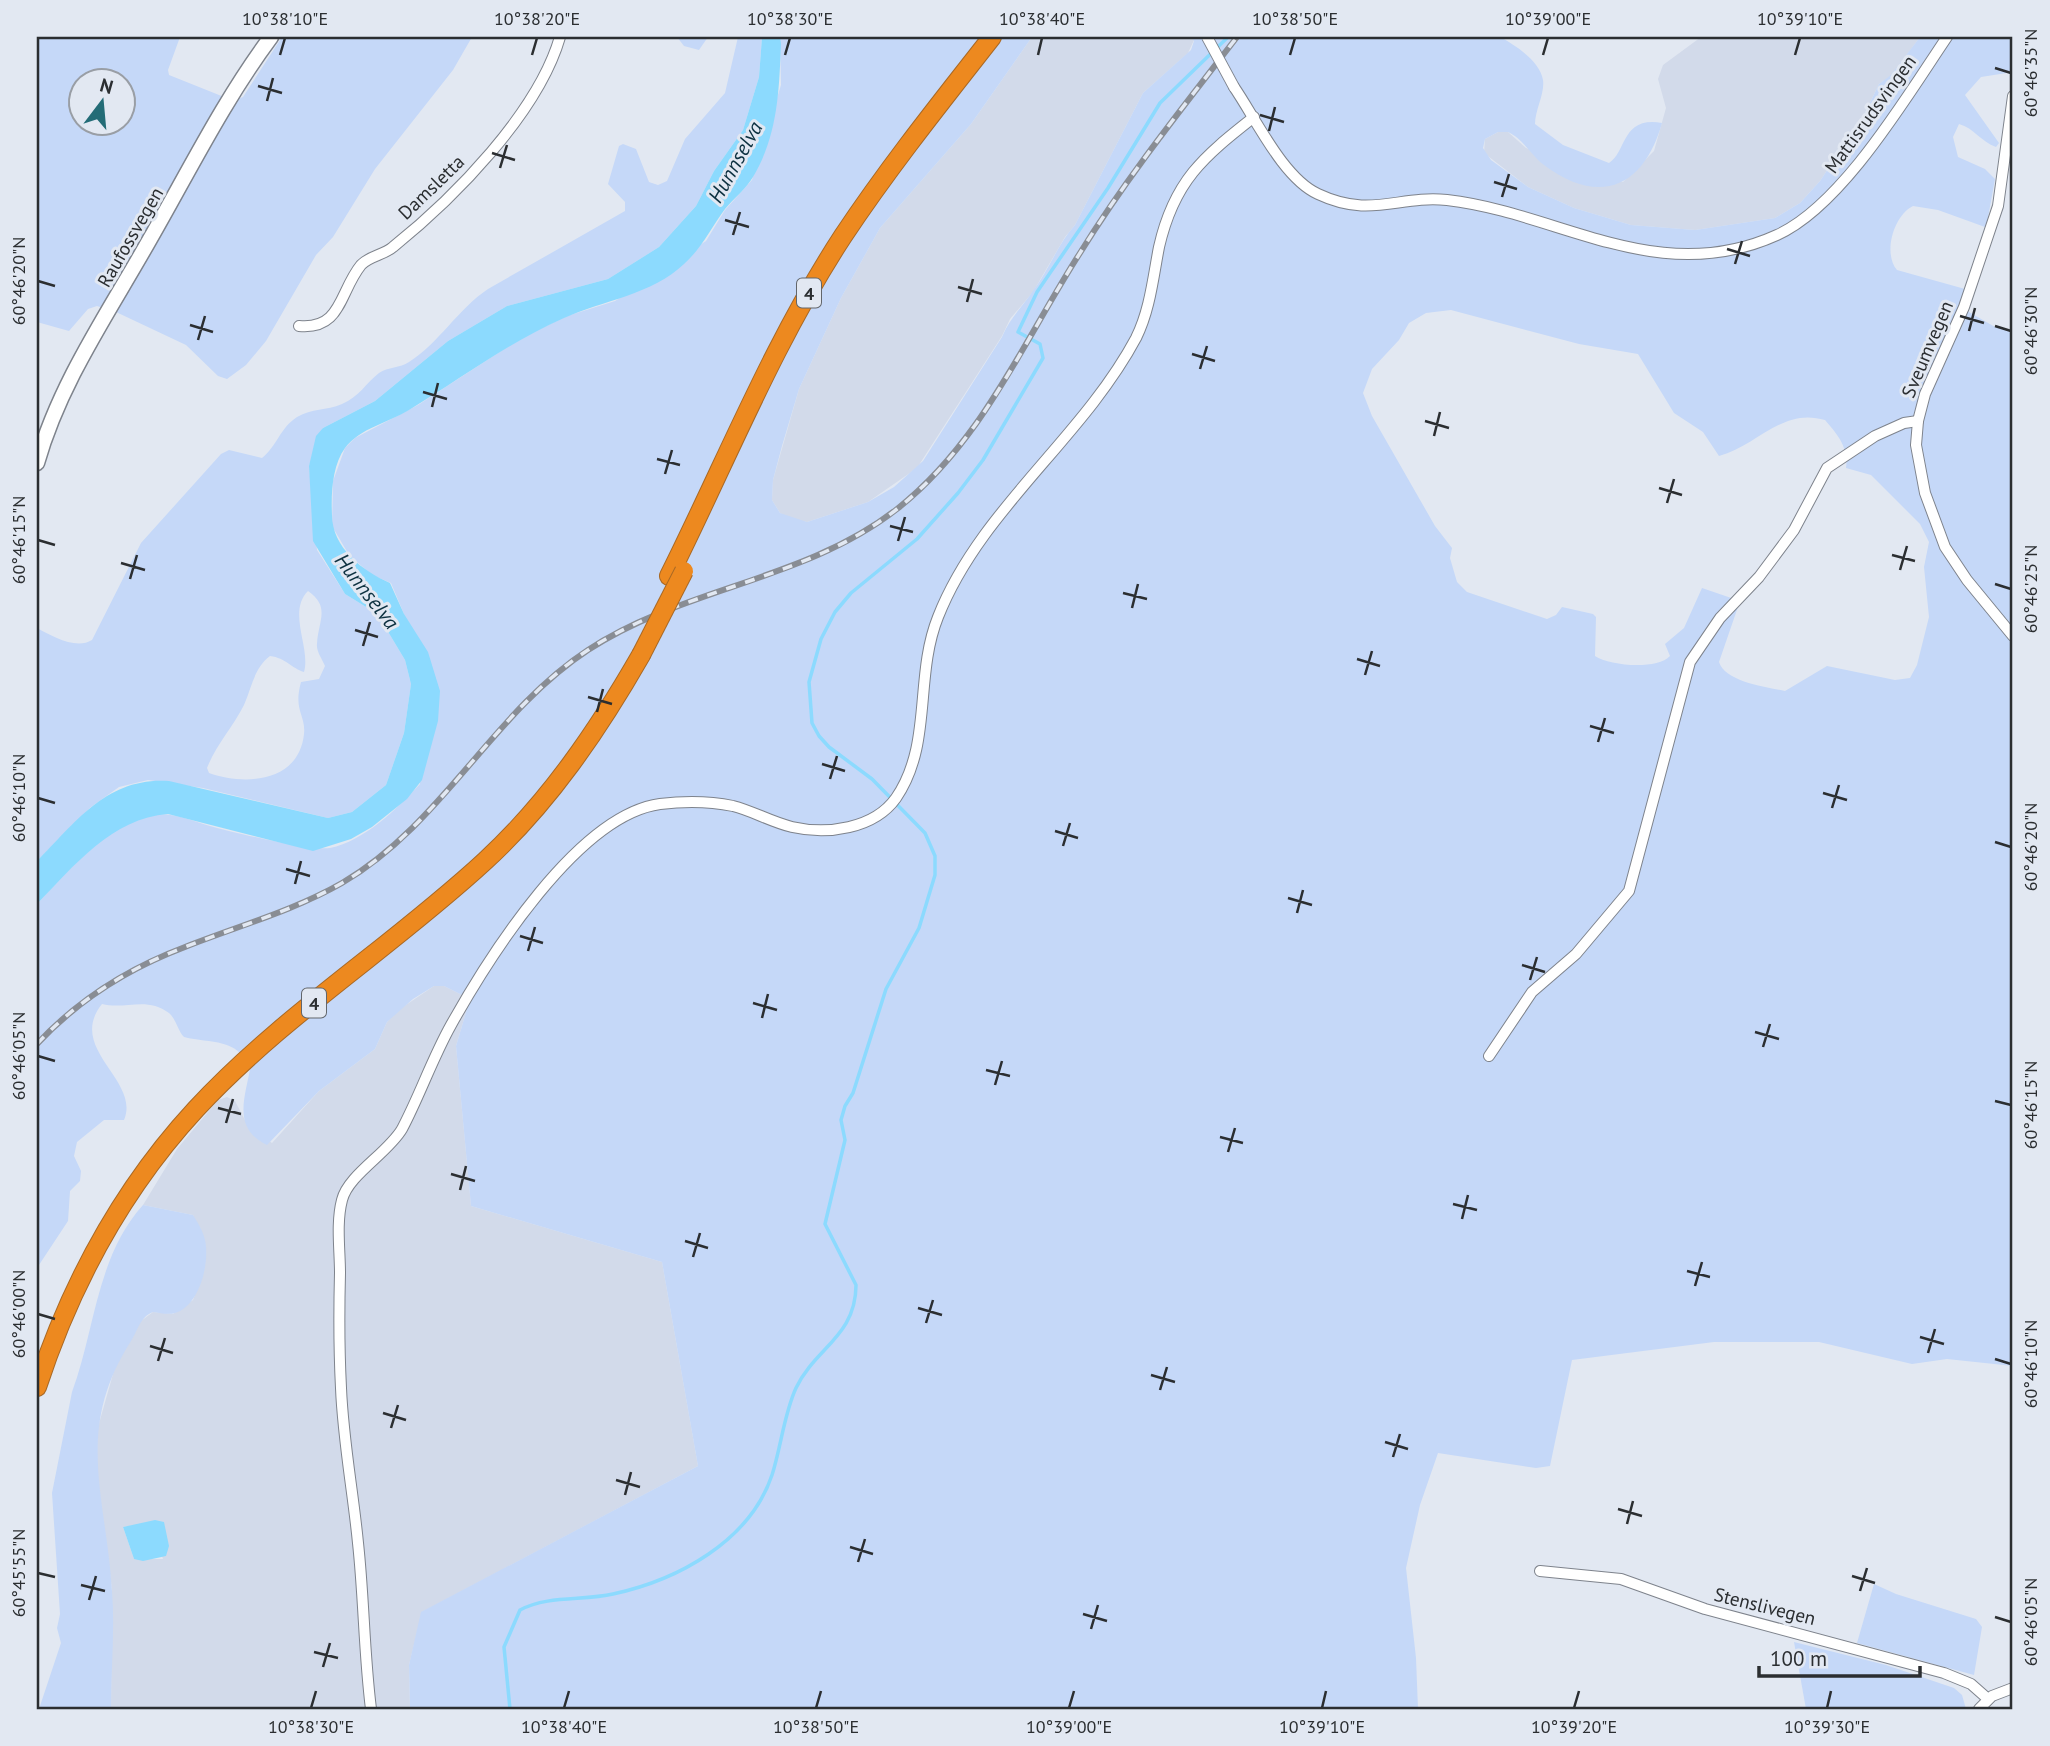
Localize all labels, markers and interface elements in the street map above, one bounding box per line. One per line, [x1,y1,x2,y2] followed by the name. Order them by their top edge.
[242,7,328,30] text: 10°38'10"E
[494,7,580,30] text: 10°38'20"E
[747,7,833,30] text: 10°38'30"E
[999,7,1085,30] text: 10°38'40"E
[1252,7,1338,30] text: 10°38'50"E
[1505,7,1591,30] text: 10°39'00"E
[1757,7,1843,30] text: 10°39'10"E
[2019,29,2042,117] text: 60°46'35"N
[1819,50,1921,178] street label: Mattisrudsvingen
[66,66,136,136] north arrow
[97,72,116,99] text: N
[702,116,769,207] water label: Hunnselva
[393,150,469,224] street label: Damsletta
[92,183,168,291] street label: Raufossvegen
[7,237,30,325] text: 60°46'20"N
[797,278,821,307] road number: 4
[2019,287,2042,375] text: 60°46'30"N
[1896,297,1958,401] street label: Sveumvegen
[7,496,30,584] text: 60°46'15"N
[2019,545,2042,633] text: 60°46'25"N
[329,548,406,635] water label: Hunnselva
[7,754,30,842] text: 60°46'10"N
[2019,803,2042,891] text: 60°46'20"N
[302,988,326,1018] road number: 4
[7,1012,30,1100] text: 60°46'05"N
[2019,1061,2042,1149] text: 60°46'15"N
[7,1270,30,1358] text: 60°46'00"N
[2019,1320,2042,1408] text: 60°46'10"N
[7,1529,30,1617] text: 60°45'55"N
[2019,1578,2042,1666] text: 60°46'05"N
[1712,1582,1818,1630] street label: Stenslivegen
[1759,1634,1920,1678] scale bar
[1770,1645,1827,1672] text: 100 m
[268,1715,354,1738] text: 10°38'30"E
[521,1715,607,1738] text: 10°38'40"E
[773,1715,859,1738] text: 10°38'50"E
[1026,1715,1112,1738] text: 10°39'00"E
[1279,1715,1365,1738] text: 10°39'10"E
[1531,1715,1617,1738] text: 10°39'20"E
[1784,1715,1870,1738] text: 10°39'30"E

